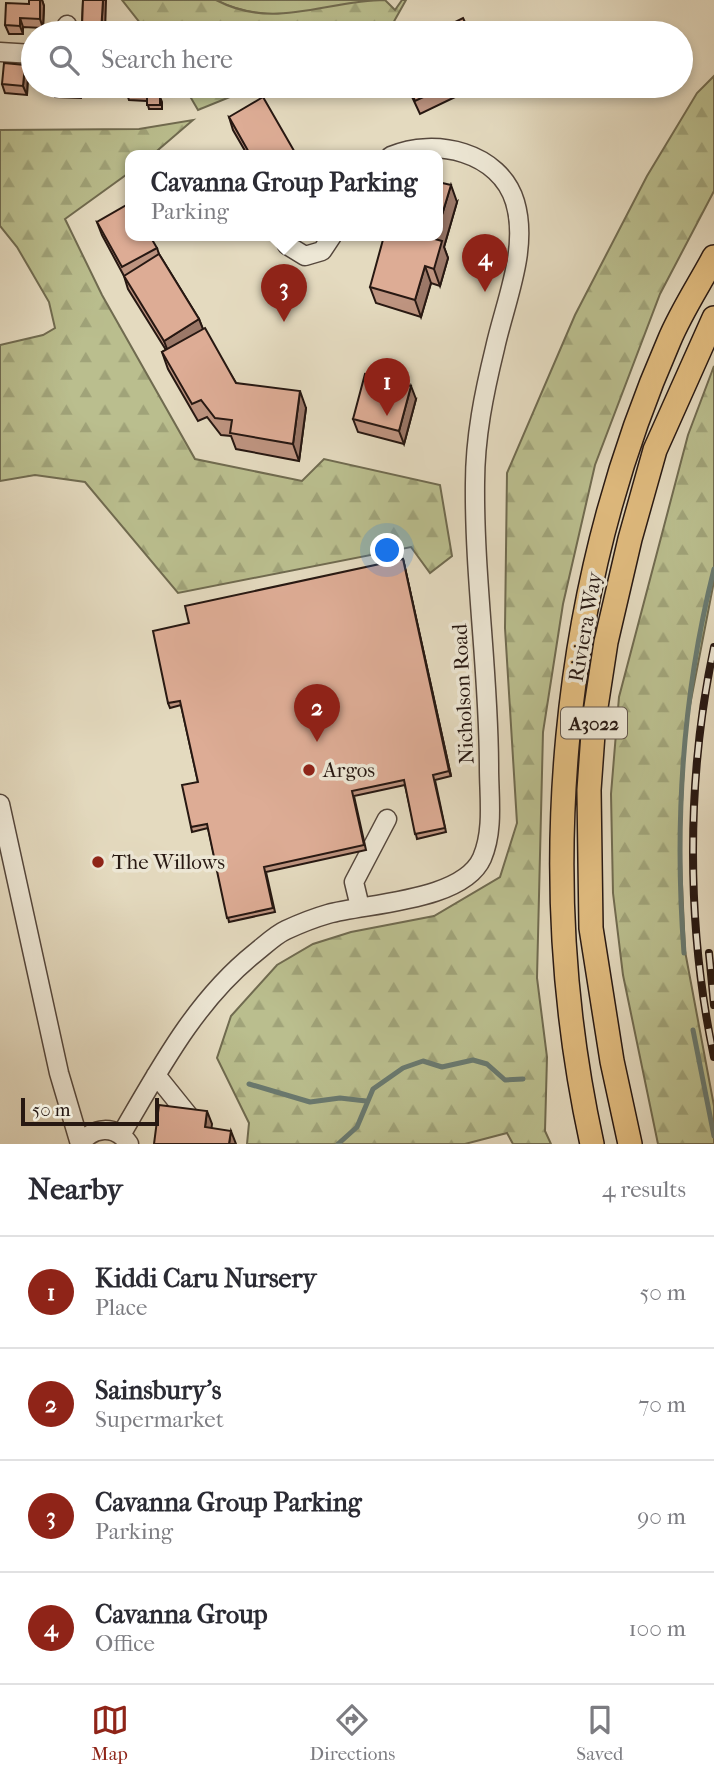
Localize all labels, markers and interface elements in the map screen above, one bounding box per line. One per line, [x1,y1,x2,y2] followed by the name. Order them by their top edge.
[21,21,693,98] search box
[45,41,83,79] icon: search
[101,44,233,75] text: Search here
[125,150,443,241] popup
[151,167,417,198] text: Cavanna Group Parking
[151,198,229,225] text: Parking
[462,234,508,292] pin: 4
[261,264,307,322] pin: 3
[364,358,410,416] pin: 1
[370,533,404,567] your location
[564,569,607,684] street label: Riviera Way
[447,623,479,765] street label: Nicholson Road
[294,684,340,742] pin: 2
[561,708,627,738] road number: A3022
[322,758,375,782] place label: Argos
[301,762,317,778] marker: Argos
[112,850,225,874] place label: The Willows
[90,854,106,870] marker: The Willows
[21,1095,159,1127] scale bar
[32,1099,71,1121] text: 50 m
[28,1172,123,1207] text: Nearby
[602,1176,686,1203] text: 4 results
[95,1263,316,1294] text: Kiddi Caru Nursery
[47,1279,55,1306] text: 1
[639,1279,686,1306] text: 50 m
[95,1294,147,1321] text: Place
[95,1375,221,1406] text: Sainsbury's
[45,1391,57,1418] text: 2
[638,1391,686,1418] text: 70 m
[95,1406,224,1433] text: Supermarket
[95,1487,362,1518] text: Cavanna Group Parking
[46,1503,56,1530] text: 3
[637,1503,686,1530] text: 90 m
[95,1518,173,1545] text: Parking
[95,1599,268,1630] text: Cavanna Group
[44,1615,58,1642] text: 4
[628,1615,686,1642] text: 100 m
[95,1630,155,1657] text: Office
[91,1701,129,1765] tab: Map
[310,1701,395,1765] tab: Directions
[576,1701,623,1765] tab: Saved

